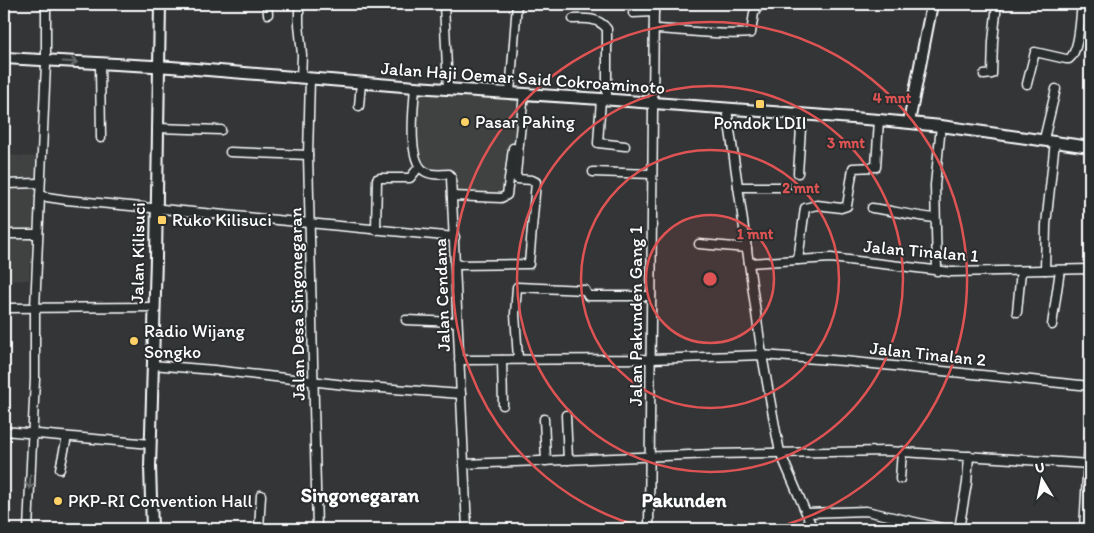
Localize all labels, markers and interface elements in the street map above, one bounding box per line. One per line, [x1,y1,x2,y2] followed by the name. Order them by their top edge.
[62,57,78,67] one-way arrow
[380,57,666,99] street label: Jalan Haji Oemar Said Cokroaminoto
[873,89,912,107] text: 4 mnt
[754,98,766,110] marker: Pondok LDII
[475,111,576,133] place label: Pasar Pahing
[713,112,807,134] place label: Pondok LDII
[459,116,471,128] marker: Pasar Pahing
[827,134,865,152] text: 3 mnt
[782,179,820,197] text: 2 mnt
[126,202,150,304] street label: Jalan Kilisuci
[284,207,310,401] street label: Jalan Desa Singonegaran
[172,209,272,231] place label: Ruko Kilisuci
[156,214,168,226] marker: Ruko Kilisuci
[737,225,774,243] text: 1 mnt
[625,226,647,406] street label: Jalan Pakunden Gang 1
[862,235,980,267] street label: Jalan Tinalan 1
[429,238,455,352] street label: Jalan Cendana
[701,270,719,288] centre of rings
[144,320,245,363] place label: Radio Wijang Songko
[128,335,140,347] marker: Radio Wijang Songko
[869,337,988,371] street label: Jalan Tinalan 2
[1016,456,1066,506] north arrow
[1034,459,1046,477] text: U
[25,474,34,490] one-way arrow
[301,483,420,508] district label: Singonegaran
[642,488,727,512] district label: Pakunden
[68,490,253,512] place label: PKP-RI Convention Hall
[52,495,64,507] marker: PKP-RI Convention Hall

